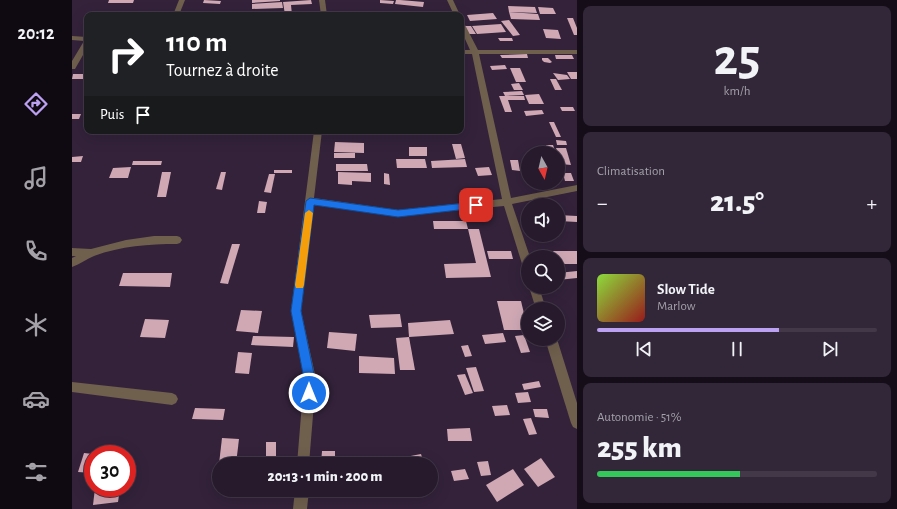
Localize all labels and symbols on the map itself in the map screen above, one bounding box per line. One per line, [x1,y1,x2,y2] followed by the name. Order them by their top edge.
[521,146,565,190] north arrow
[459,188,493,222] pin
[288,372,330,414] position arrow
[84,445,136,497] speed limit sign: 30

